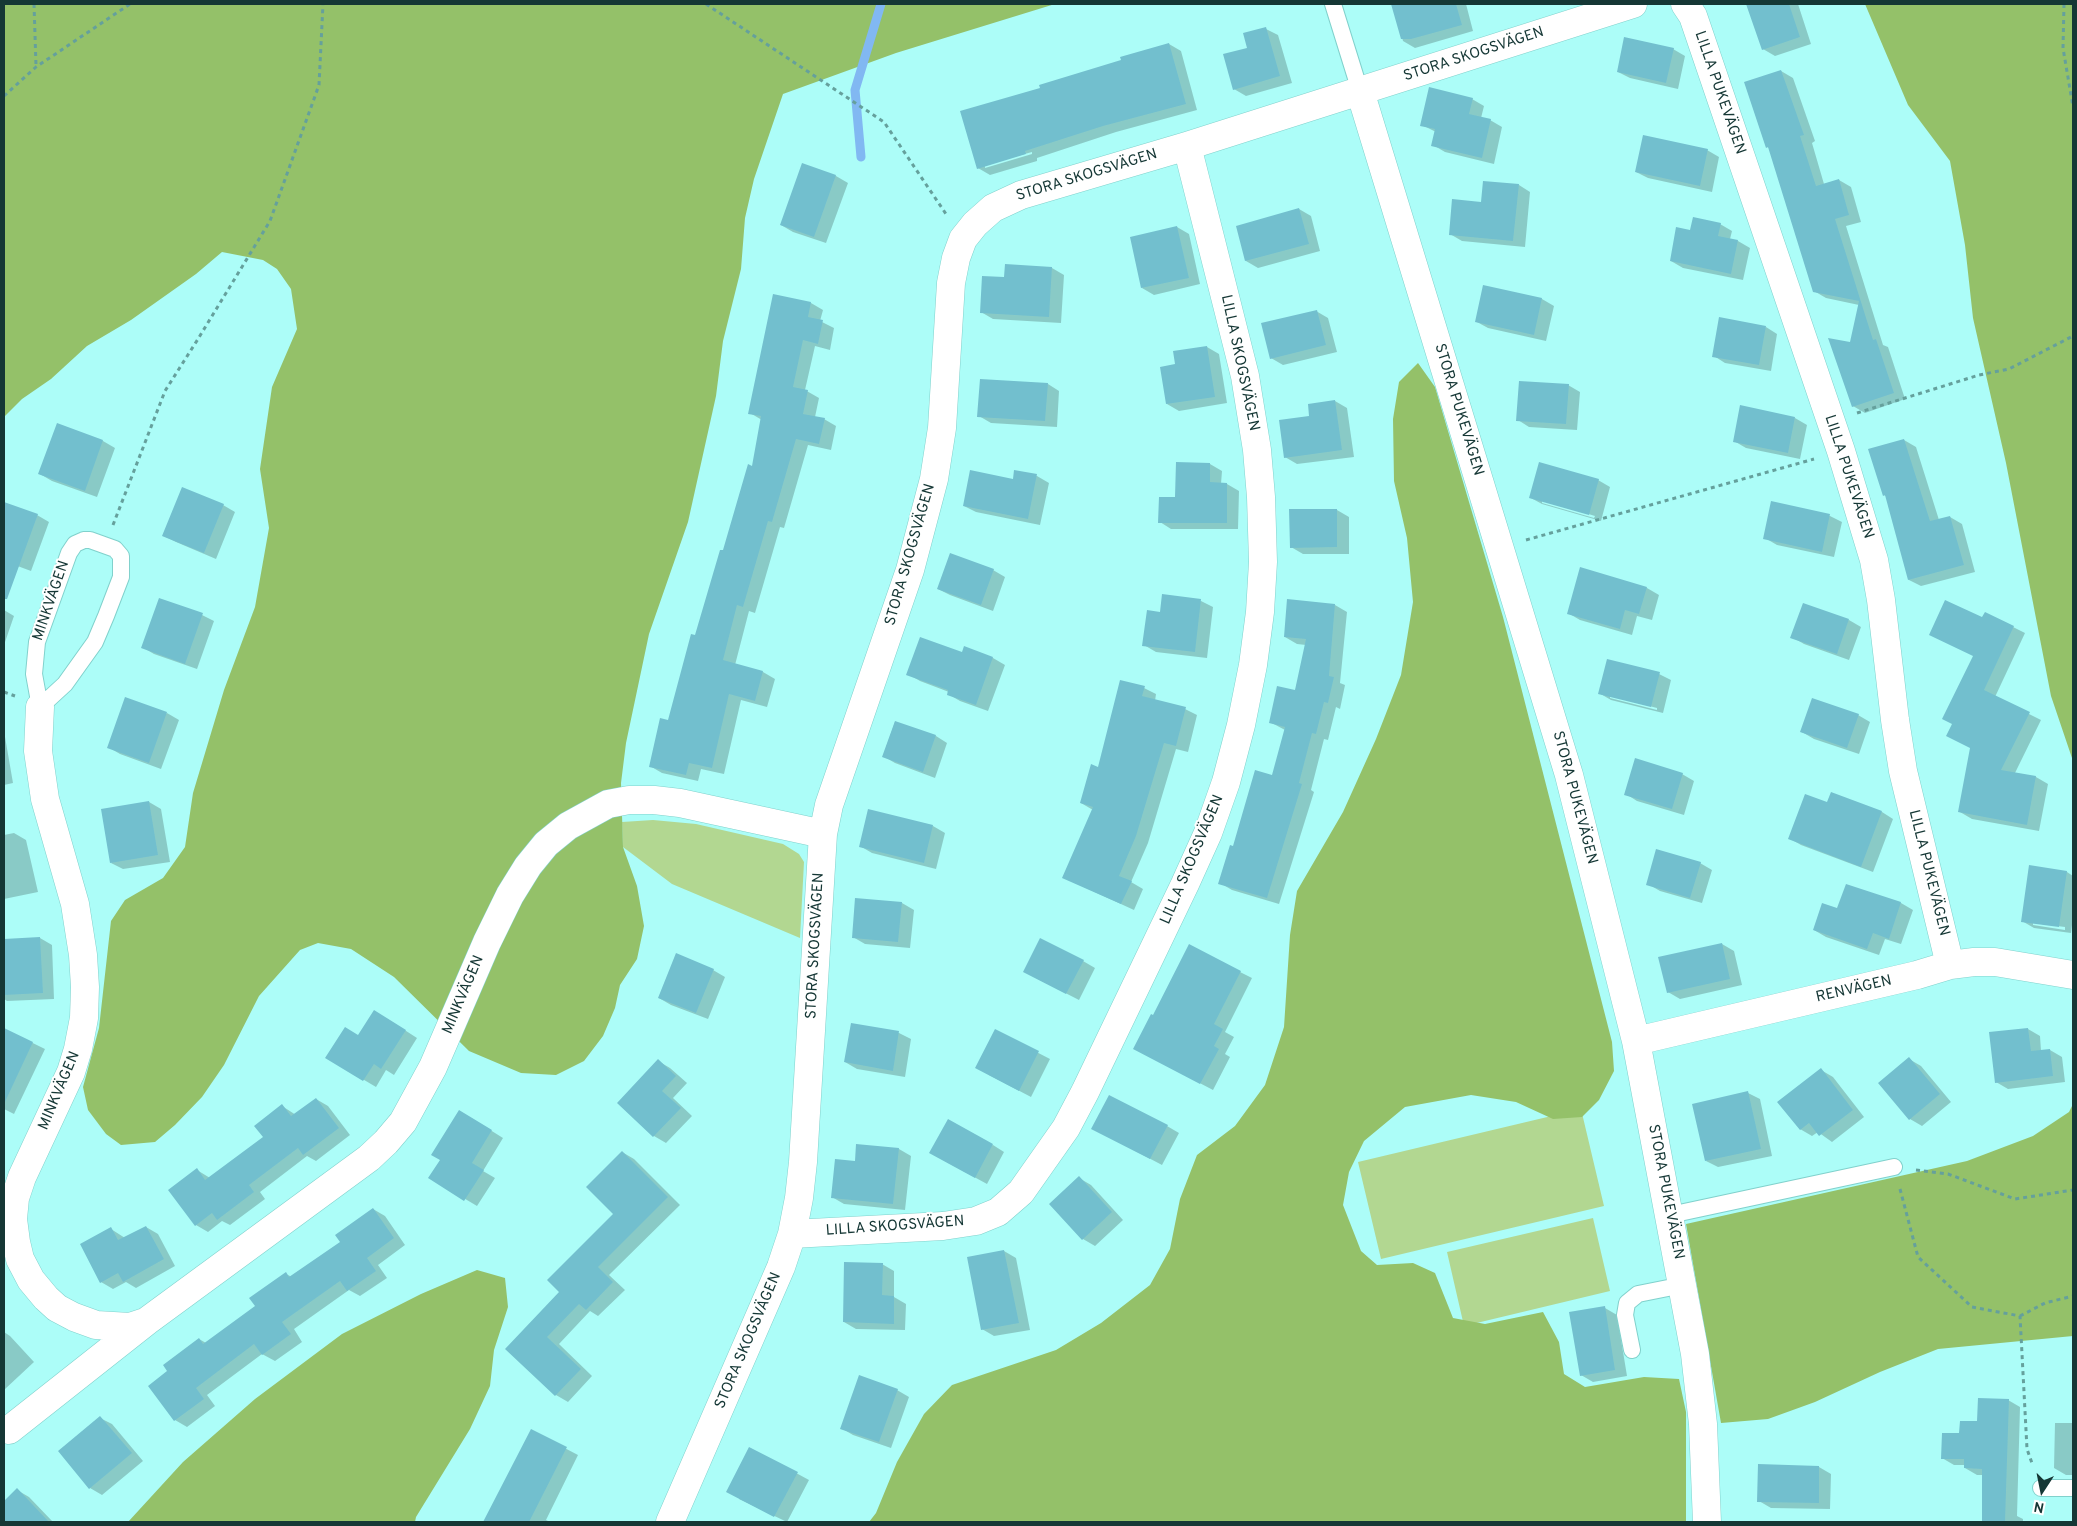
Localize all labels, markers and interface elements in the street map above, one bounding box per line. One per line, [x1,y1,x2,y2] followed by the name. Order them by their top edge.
[1402,24,1546,86] street label: STORA SKOGSVÄGEN
[1689,29,1749,157] street label: LILLA PUKEVÄGEN
[1014,146,1160,206] street label: STORA SKOGSVÄGEN
[1216,293,1262,433] street label: LILLA SKOGSVÄGEN
[1429,342,1487,478] street label: STORA PUKEVÄGEN
[1819,413,1877,541] street label: LILLA PUKEVÄGEN
[882,482,940,628] street label: STORA SKOGSVÄGEN
[30,559,74,643] street label: MINKVÄGEN
[1548,729,1600,867] street label: STORA PUKEVÄGEN
[1158,793,1228,927] street label: LILLA SKOGSVÄGEN
[1904,808,1952,938] street label: LILLA PUKEVÄGEN
[803,872,829,1020] street label: STORA SKOGSVÄGEN
[439,953,489,1037] street label: MINKVÄGEN
[1814,973,1894,1007] street label: RENVÄGEN
[35,1049,85,1133] street label: MINKVÄGEN
[1643,1123,1687,1261] street label: STORA PUKEVÄGEN
[825,1213,965,1241] street label: LILLA SKOGSVÄGEN
[712,1270,786,1412] street label: STORA SKOGSVÄGEN
[2017,1466,2067,1516] north arrow
[2032,1497,2046,1516] text: N

